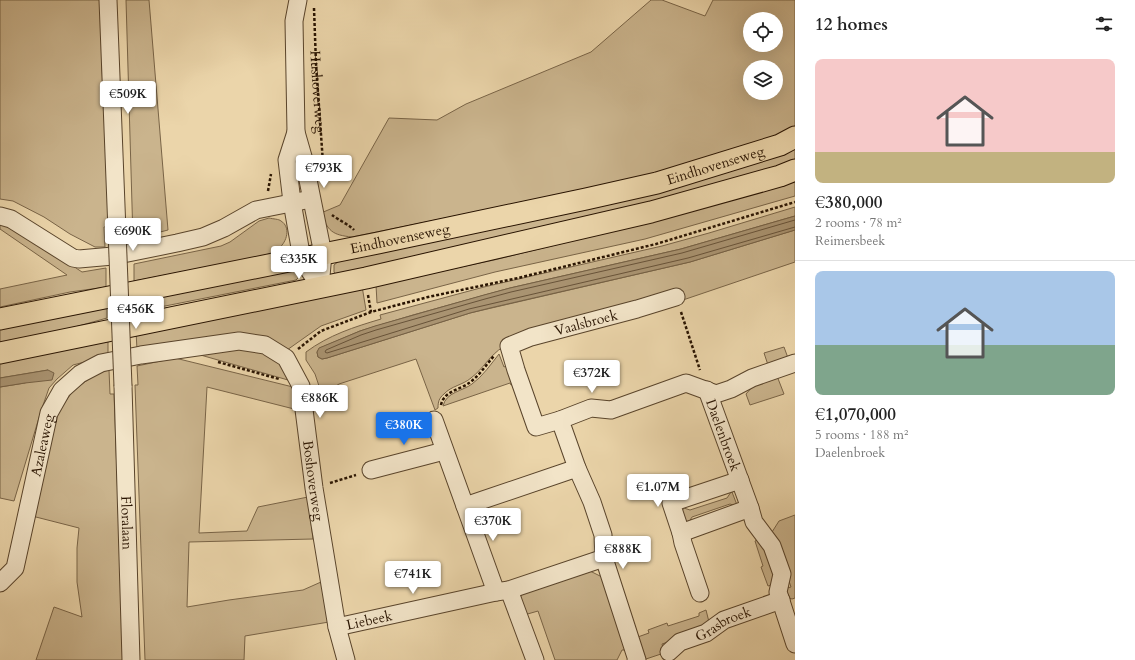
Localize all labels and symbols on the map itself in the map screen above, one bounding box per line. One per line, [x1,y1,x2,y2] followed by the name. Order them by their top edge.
[306,50,330,134] street label: Hushoverweg
[100,81,156,115] pin: €509K
[664,141,767,189] street label: Eindhovenseweg
[296,155,352,189] pin: €793K
[105,218,161,252] pin: €690K
[349,219,452,258] street label: Eindhovenseweg
[271,246,327,280] pin: €335K
[108,296,164,330] pin: €456K
[552,305,620,340] street label: Vaalsbroek
[564,360,620,394] pin: €372K
[292,385,348,419] pin: €886K
[702,396,745,474] street label: Daelenbroek
[26,412,58,478] street label: Azaleaweg
[376,412,432,446] pin: €380K
[299,439,329,522] street label: Boshoverweg
[625,474,691,508] pin: €1.07M
[117,496,137,550] street label: Floralaan
[465,508,521,542] pin: €370K
[595,536,651,570] pin: €888K
[385,561,441,595] pin: €741K
[693,602,754,646] street label: Grasbroek
[344,606,394,634] street label: Liebeek

